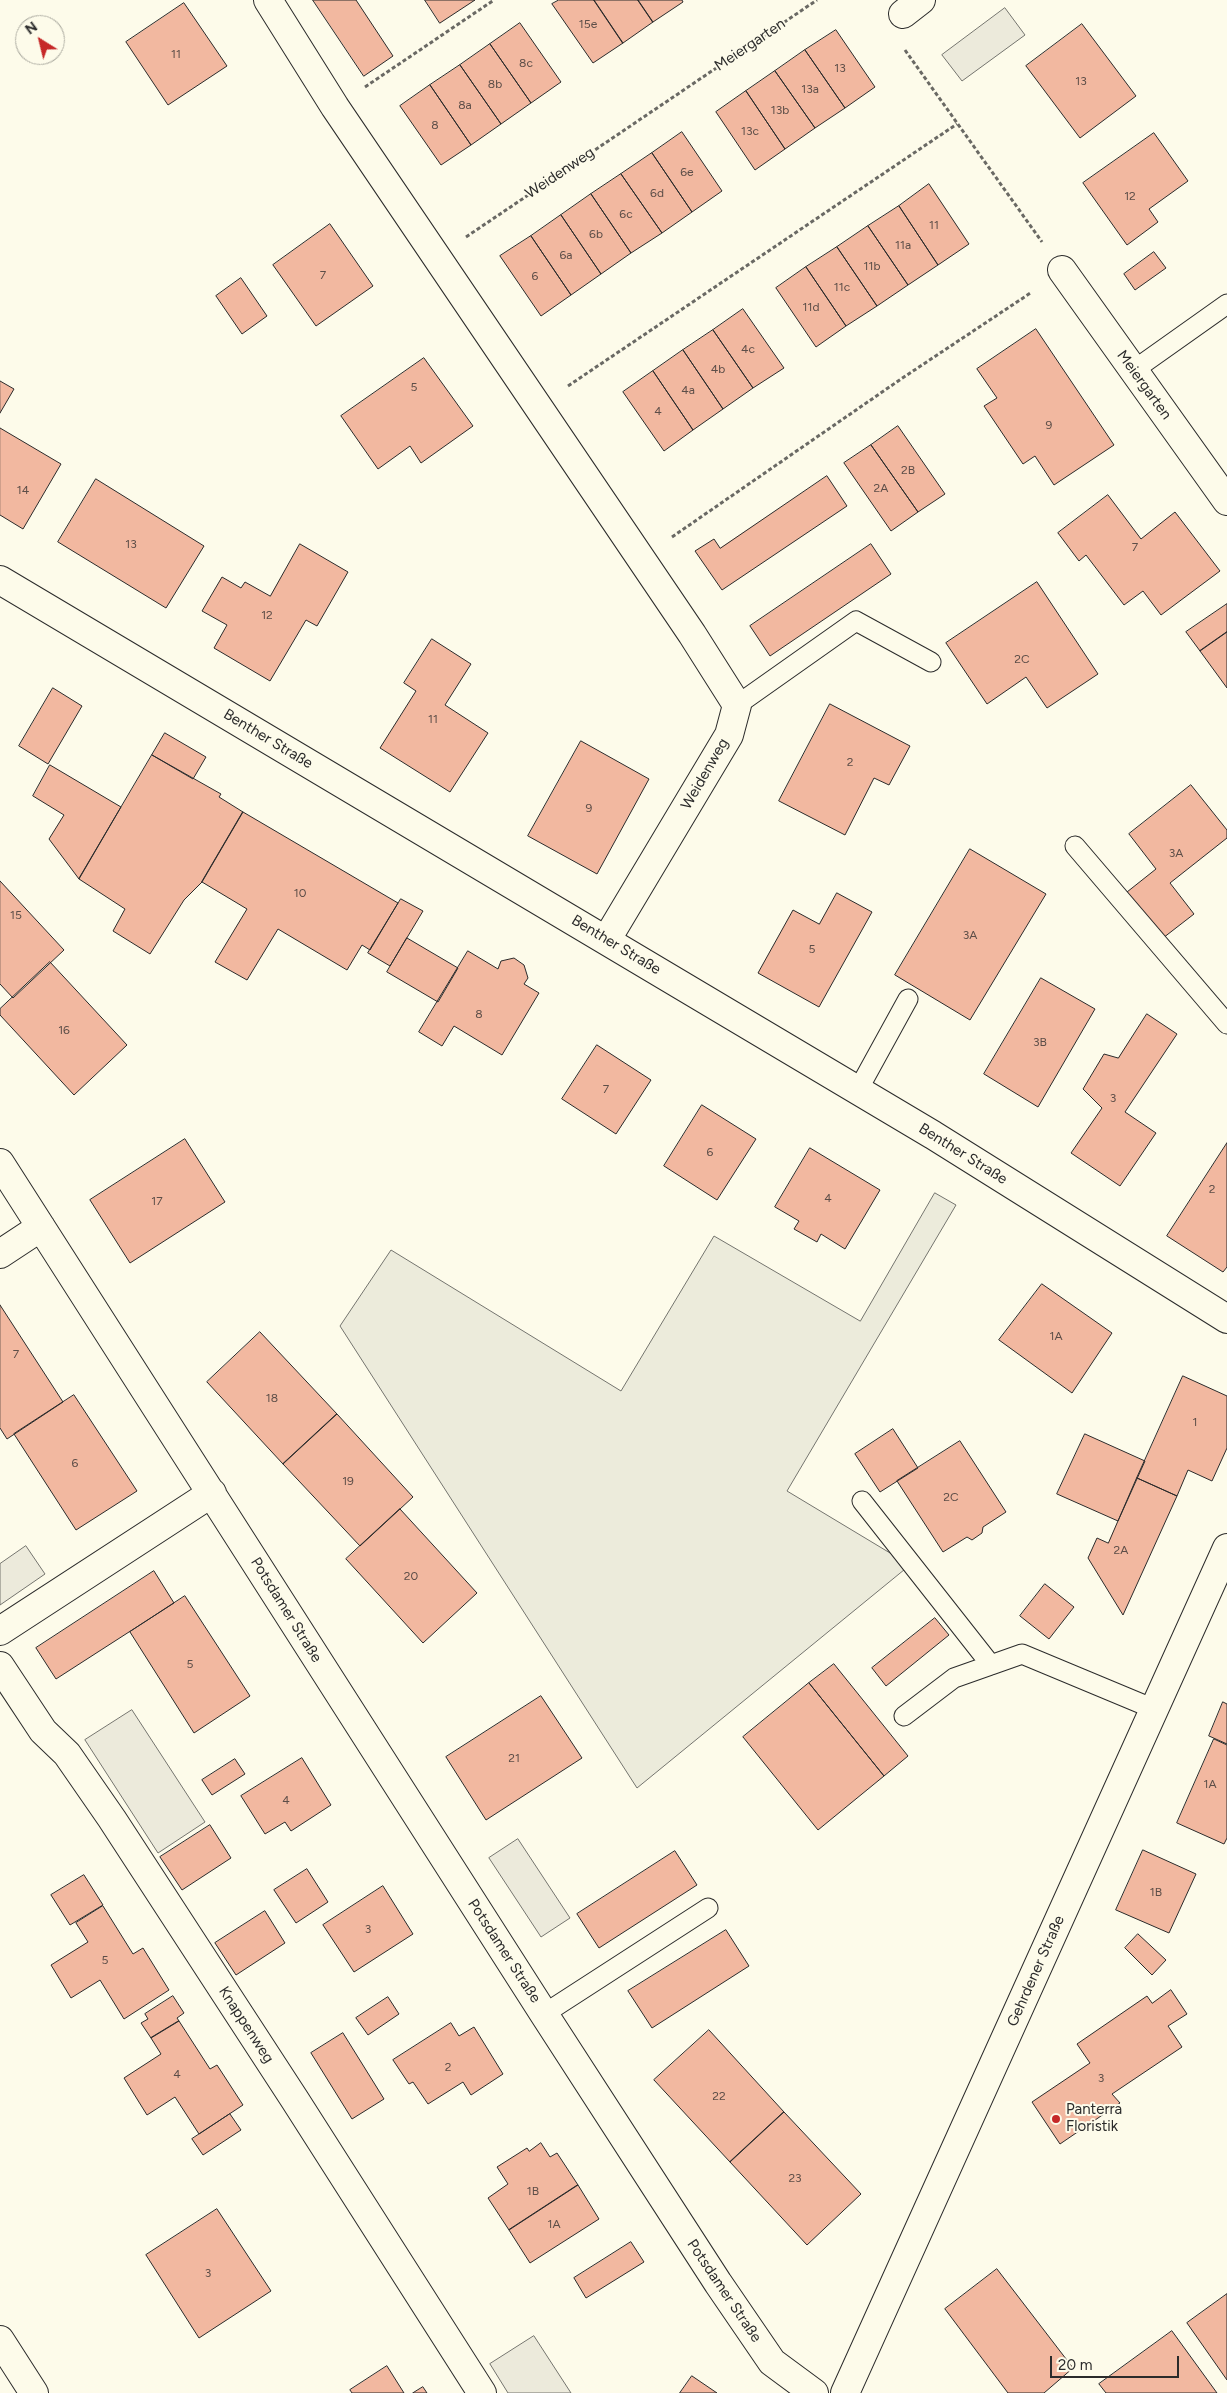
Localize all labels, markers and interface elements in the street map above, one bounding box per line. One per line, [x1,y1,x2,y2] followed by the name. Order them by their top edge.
[15,15,65,65] north arrow
[711,15,789,75] street label: Meiergarten
[579,17,597,31] house number: 15e
[22,18,41,38] text: N
[171,47,181,61] house number: 11
[519,56,533,70] house number: 8c
[834,61,846,75] house number: 13
[1075,74,1087,88] house number: 13
[488,77,502,91] house number: 8b
[801,82,819,96] house number: 13a
[458,98,472,112] house number: 8a
[771,103,789,117] house number: 13b
[431,118,439,132] house number: 8
[741,124,759,138] house number: 13c
[522,143,598,203] street label: Weidenweg
[680,165,694,179] house number: 6e
[650,186,664,200] house number: 6d
[1124,189,1136,203] house number: 12
[619,207,633,221] house number: 6c
[929,218,939,232] house number: 11
[589,227,603,241] house number: 6b
[895,238,911,252] house number: 11a
[560,248,572,262] house number: 6a
[864,259,880,273] house number: 11b
[320,268,326,282] house number: 7
[532,269,538,283] house number: 6
[834,280,850,294] house number: 11c
[803,300,819,314] house number: 11d
[741,342,755,356] house number: 4c
[1113,347,1175,423] street label: Meiergarten
[711,362,725,376] house number: 4b
[411,380,417,394] house number: 5
[681,383,695,397] house number: 4a
[654,404,662,418] house number: 4
[1046,418,1052,432] house number: 9
[901,463,915,477] house number: 2B
[874,481,888,495] house number: 2A
[17,483,29,497] house number: 14
[125,537,137,551] house number: 13
[1132,540,1138,554] house number: 7
[261,608,273,622] house number: 12
[1014,652,1030,666] house number: 2C
[220,705,316,773] street label: Benther Straße
[428,712,438,726] house number: 11
[677,735,733,813] street label: Weidenweg
[847,755,853,769] house number: 2
[586,801,592,815] house number: 9
[1169,846,1183,860] house number: 3A
[294,886,306,900] house number: 10
[10,908,22,922] house number: 15
[568,911,664,979] street label: Benther Straße
[963,928,977,942] house number: 3A
[809,942,815,956] house number: 5
[475,1007,483,1021] house number: 8
[58,1023,70,1037] house number: 16
[1033,1035,1047,1049] house number: 3B
[603,1082,609,1096] house number: 7
[1110,1091,1116,1105] house number: 3
[915,1120,1011,1188] street label: Benther Straße
[707,1145,713,1159] house number: 6
[1209,1182,1215,1196] house number: 2
[824,1191,832,1205] house number: 4
[151,1194,163,1208] house number: 17
[1049,1329,1063,1343] house number: 1A
[13,1347,19,1361] house number: 7
[266,1391,278,1405] house number: 18
[1193,1415,1197,1429] house number: 1
[72,1456,78,1470] house number: 6
[342,1474,354,1488] house number: 19
[943,1490,959,1504] house number: 2C
[1114,1543,1128,1557] house number: 2A
[246,1554,326,1666] street label: Potsdamer Straße
[404,1569,418,1583] house number: 20
[187,1657,193,1671] house number: 5
[508,1751,520,1765] house number: 21
[1203,1777,1217,1791] house number: 1A
[282,1793,290,1807] house number: 4
[1150,1885,1162,1899] house number: 1B
[464,1896,544,2006] street label: Potsdamer Straße
[1003,1913,1069,2029] street label: Gehrdener Straße
[365,1922,371,1936] house number: 3
[102,1953,108,1967] house number: 5
[215,1983,277,2067] street label: Knappenweg
[445,2060,451,2074] house number: 2
[173,2067,181,2081] house number: 4
[1098,2071,1104,2085] house number: 3
[712,2089,726,2103] house number: 22
[1066,2101,1122,2136] place label: Panterra Floristik
[1050,2113,1062,2125] marker: Panterra Floristik
[788,2171,802,2185] house number: 23
[527,2184,539,2198] house number: 1B
[547,2217,561,2231] house number: 1A
[683,2236,765,2346] street label: Potsdamer Straße
[205,2266,211,2280] house number: 3
[1052,2346,1181,2378] scale bar
[1058,2356,1092,2374] text: 20 m

